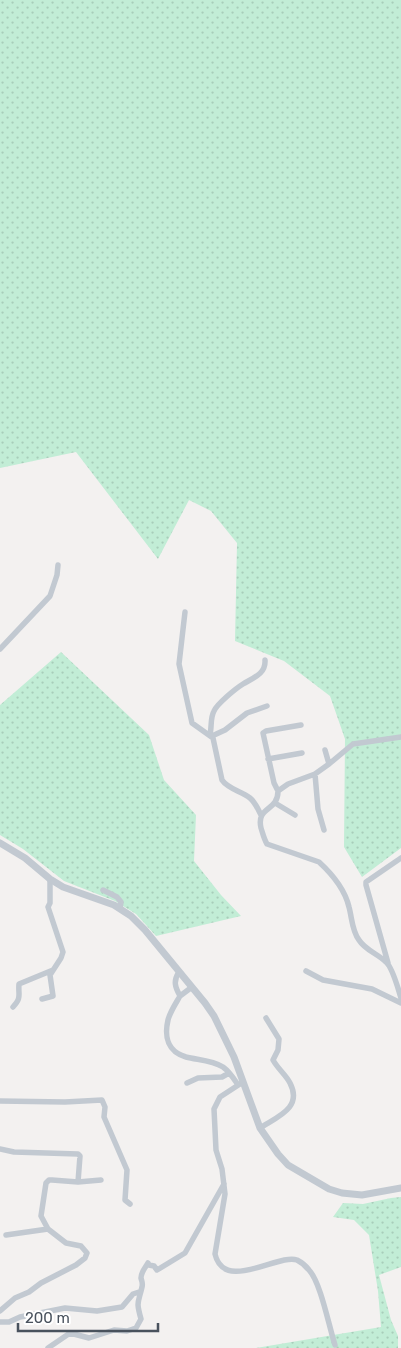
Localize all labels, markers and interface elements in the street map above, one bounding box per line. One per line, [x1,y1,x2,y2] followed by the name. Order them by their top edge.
[18,1300,158,1332] scale bar
[25,1309,70,1327] text: 200 m

